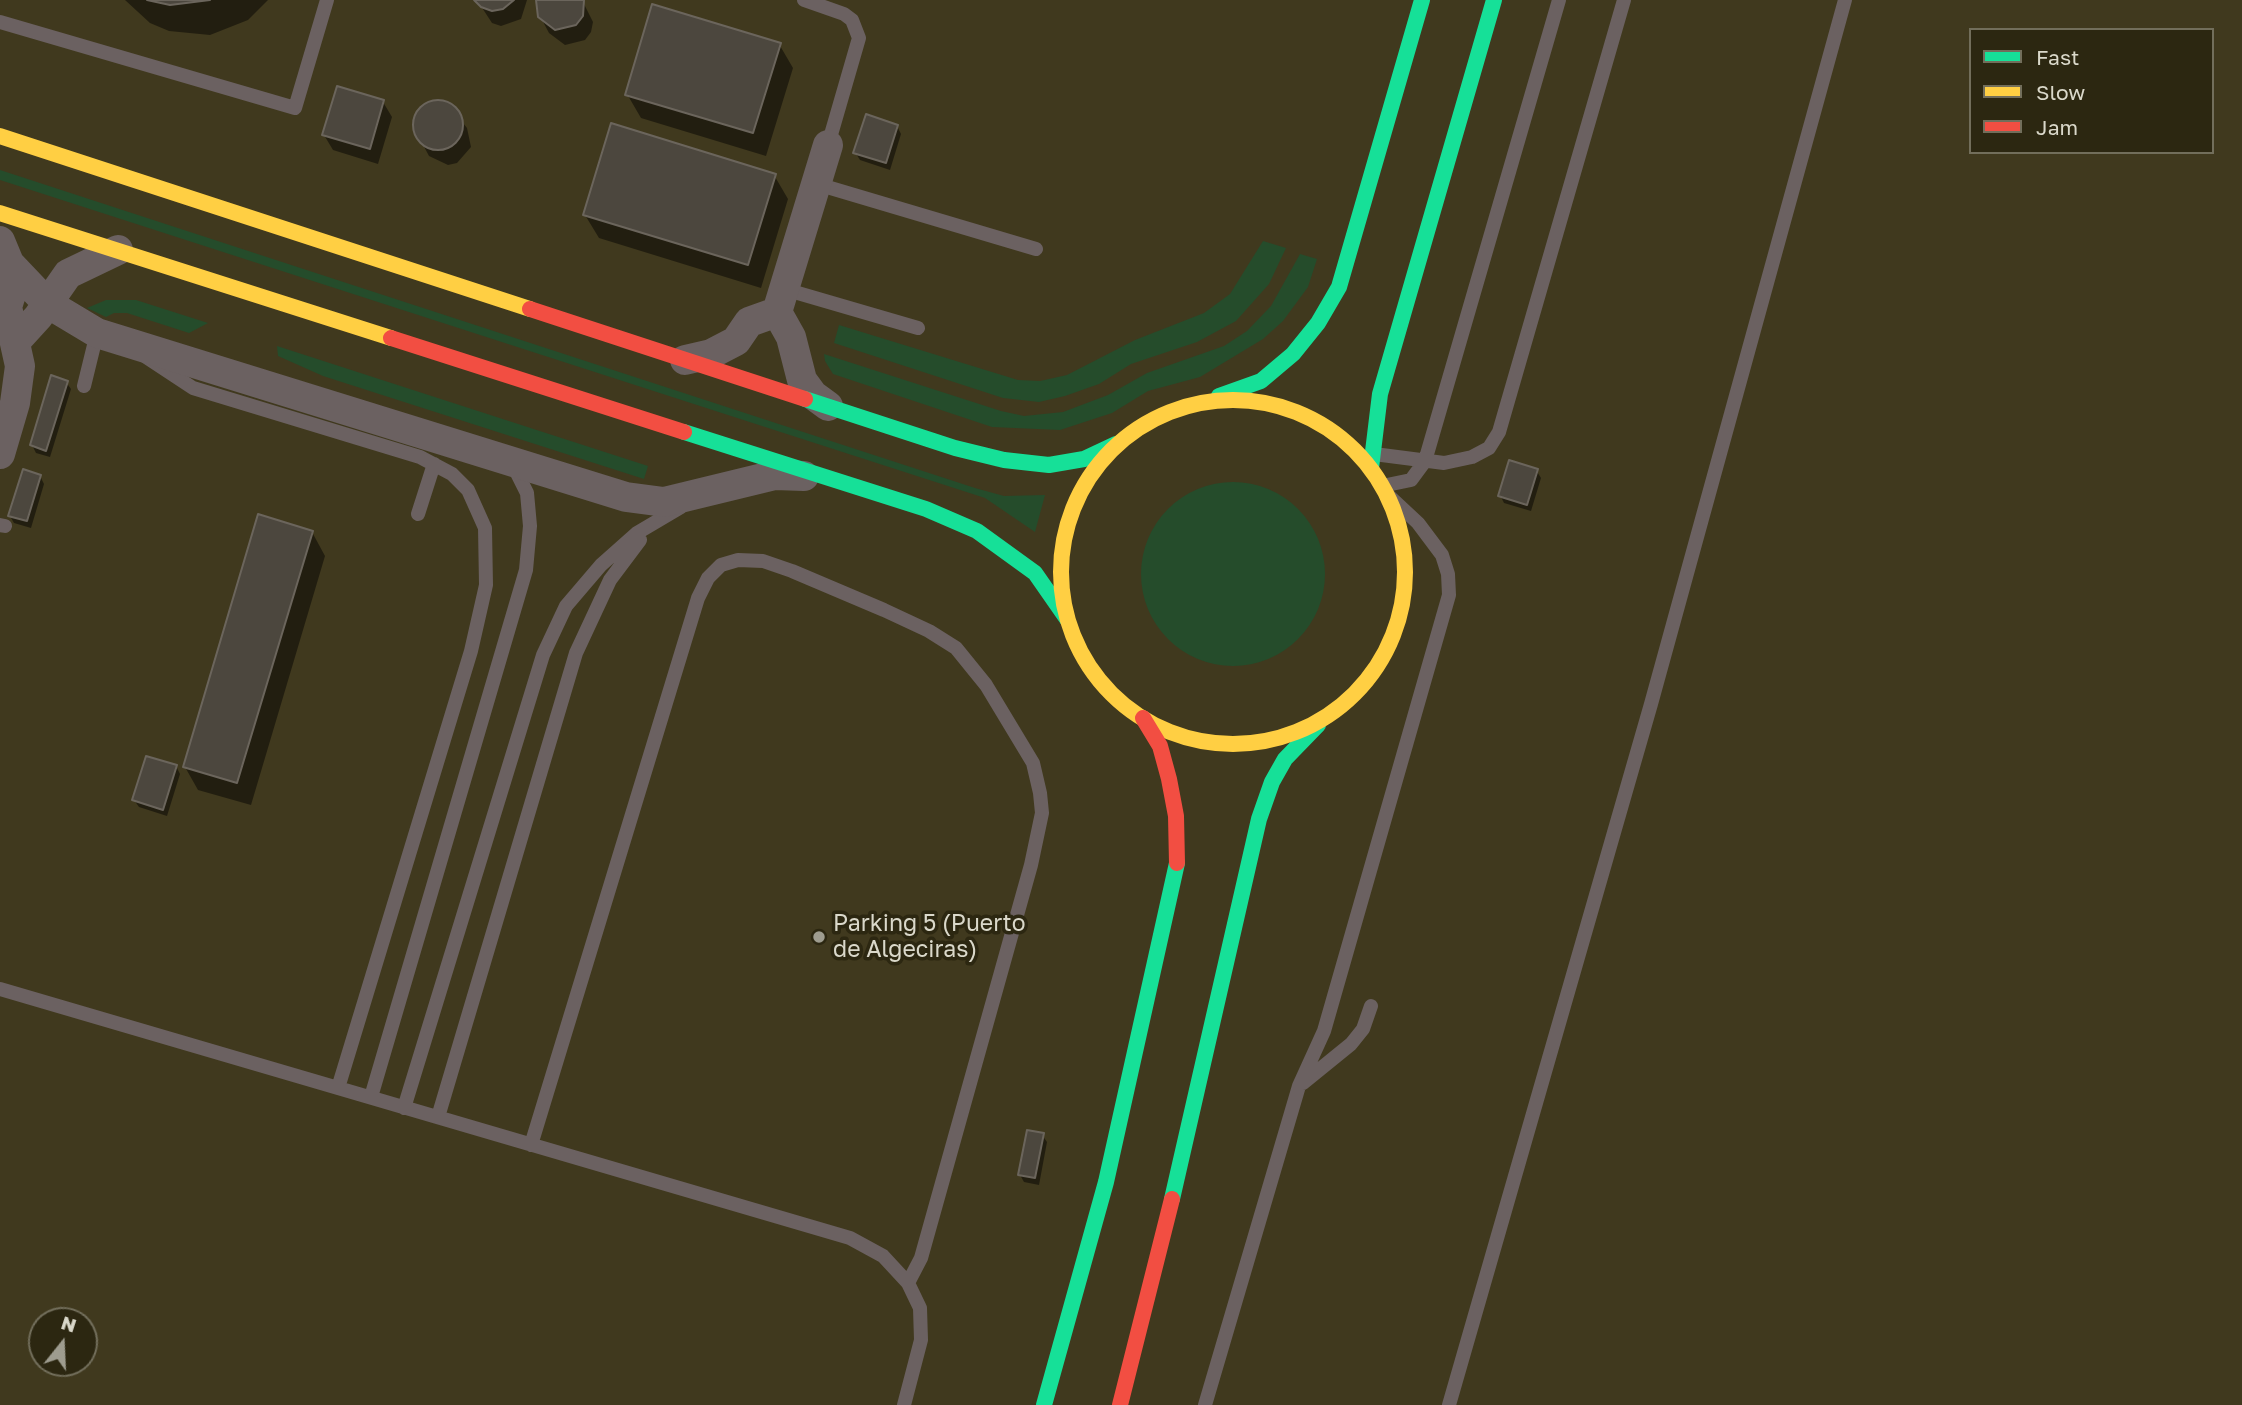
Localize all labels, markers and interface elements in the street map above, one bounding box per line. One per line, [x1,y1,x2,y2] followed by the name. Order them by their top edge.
[1969,28,2214,154] legend
[2036,44,2079,70] text: Fast
[2036,79,2085,105] text: Slow
[2036,114,2078,140] text: Jam
[833,910,1026,964] place label: Parking 5 (Puerto de Algeciras)
[811,929,827,945] marker: Parking 5 (Puerto de Algeciras)
[28,1307,98,1377] north arrow
[59,1310,79,1337] text: N

